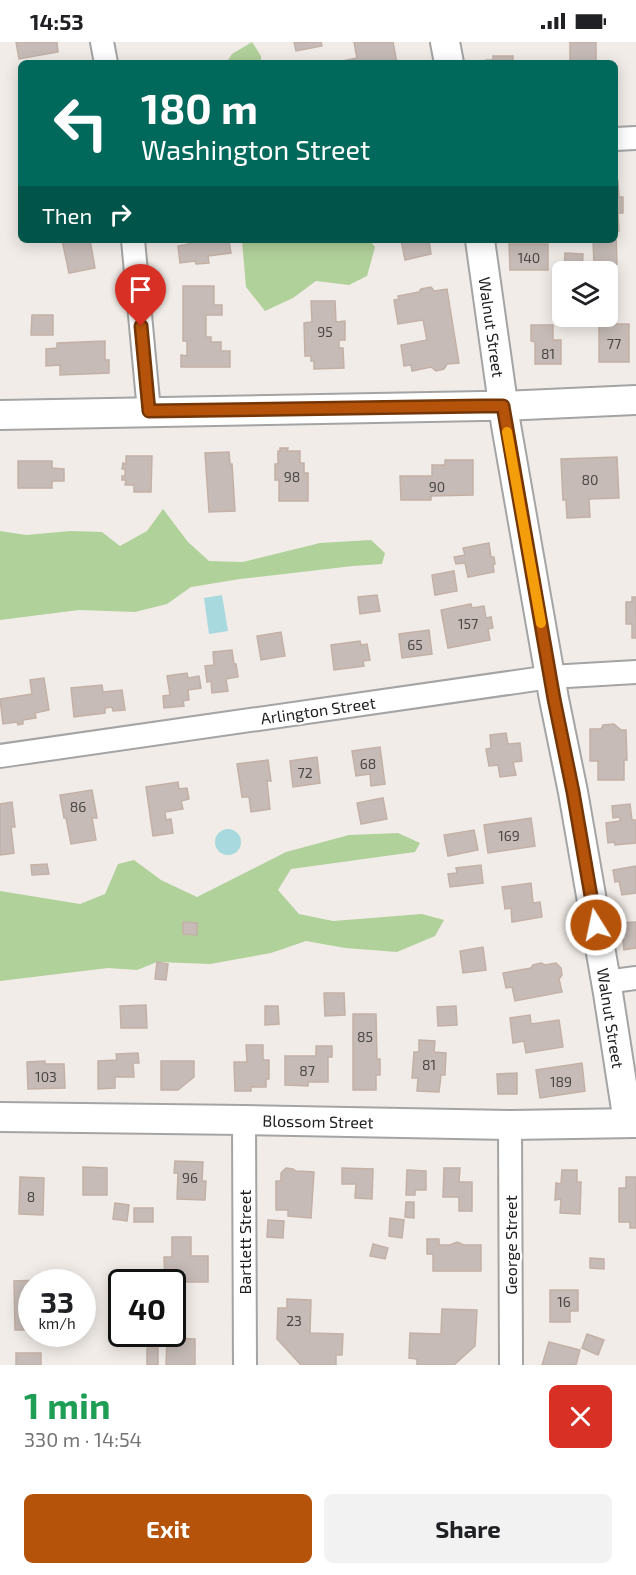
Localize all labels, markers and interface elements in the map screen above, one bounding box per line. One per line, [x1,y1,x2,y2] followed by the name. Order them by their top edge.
[30,8,84,34] text: 14:53
[141,82,258,132] text: 180 m
[42,84,120,162] icon: left
[141,133,370,165] text: Washington Street
[104,198,137,231] icon: right
[42,202,92,228] text: Then
[518,249,540,266] house number: 140
[552,261,618,327] map controls
[552,261,618,327] button: layers
[115,264,166,326] pin
[124,273,157,306] icon: arrive
[476,276,508,378] street label: Walnut Street
[317,323,333,340] house number: 95
[607,335,621,352] house number: 77
[541,345,555,362] house number: 81
[284,468,300,485] house number: 98
[582,471,598,488] house number: 80
[429,478,445,495] house number: 90
[458,615,478,632] house number: 157
[407,636,423,653] house number: 65
[259,693,377,727] street label: Arlington Street
[360,755,376,772] house number: 68
[297,764,313,781] house number: 72
[70,798,86,815] house number: 86
[498,827,520,844] house number: 169
[564,893,628,957] position arrow
[594,967,628,1069] street label: Walnut Street
[357,1028,373,1045] house number: 85
[422,1056,436,1073] house number: 81
[299,1062,315,1079] house number: 87
[35,1068,57,1085] house number: 103
[550,1073,572,1090] house number: 189
[262,1111,374,1131] street label: Blossom Street
[182,1169,198,1186] house number: 96
[27,1188,35,1205] house number: 8
[235,1190,254,1294] street label: Bartlett Street
[501,1195,520,1295] street label: George Street
[108,1269,186,1347] speed limit sign: 40
[40,1283,74,1319] text: 33
[557,1293,571,1310] house number: 16
[286,1312,302,1329] house number: 23
[38,1314,76,1332] text: km/h
[24,1383,111,1426] text: 1 min
[549,1385,612,1448] button: close
[24,1427,142,1451] text: 330 m · 14:54
[24,1494,312,1563] button: Exit
[324,1494,612,1563] button: Share

